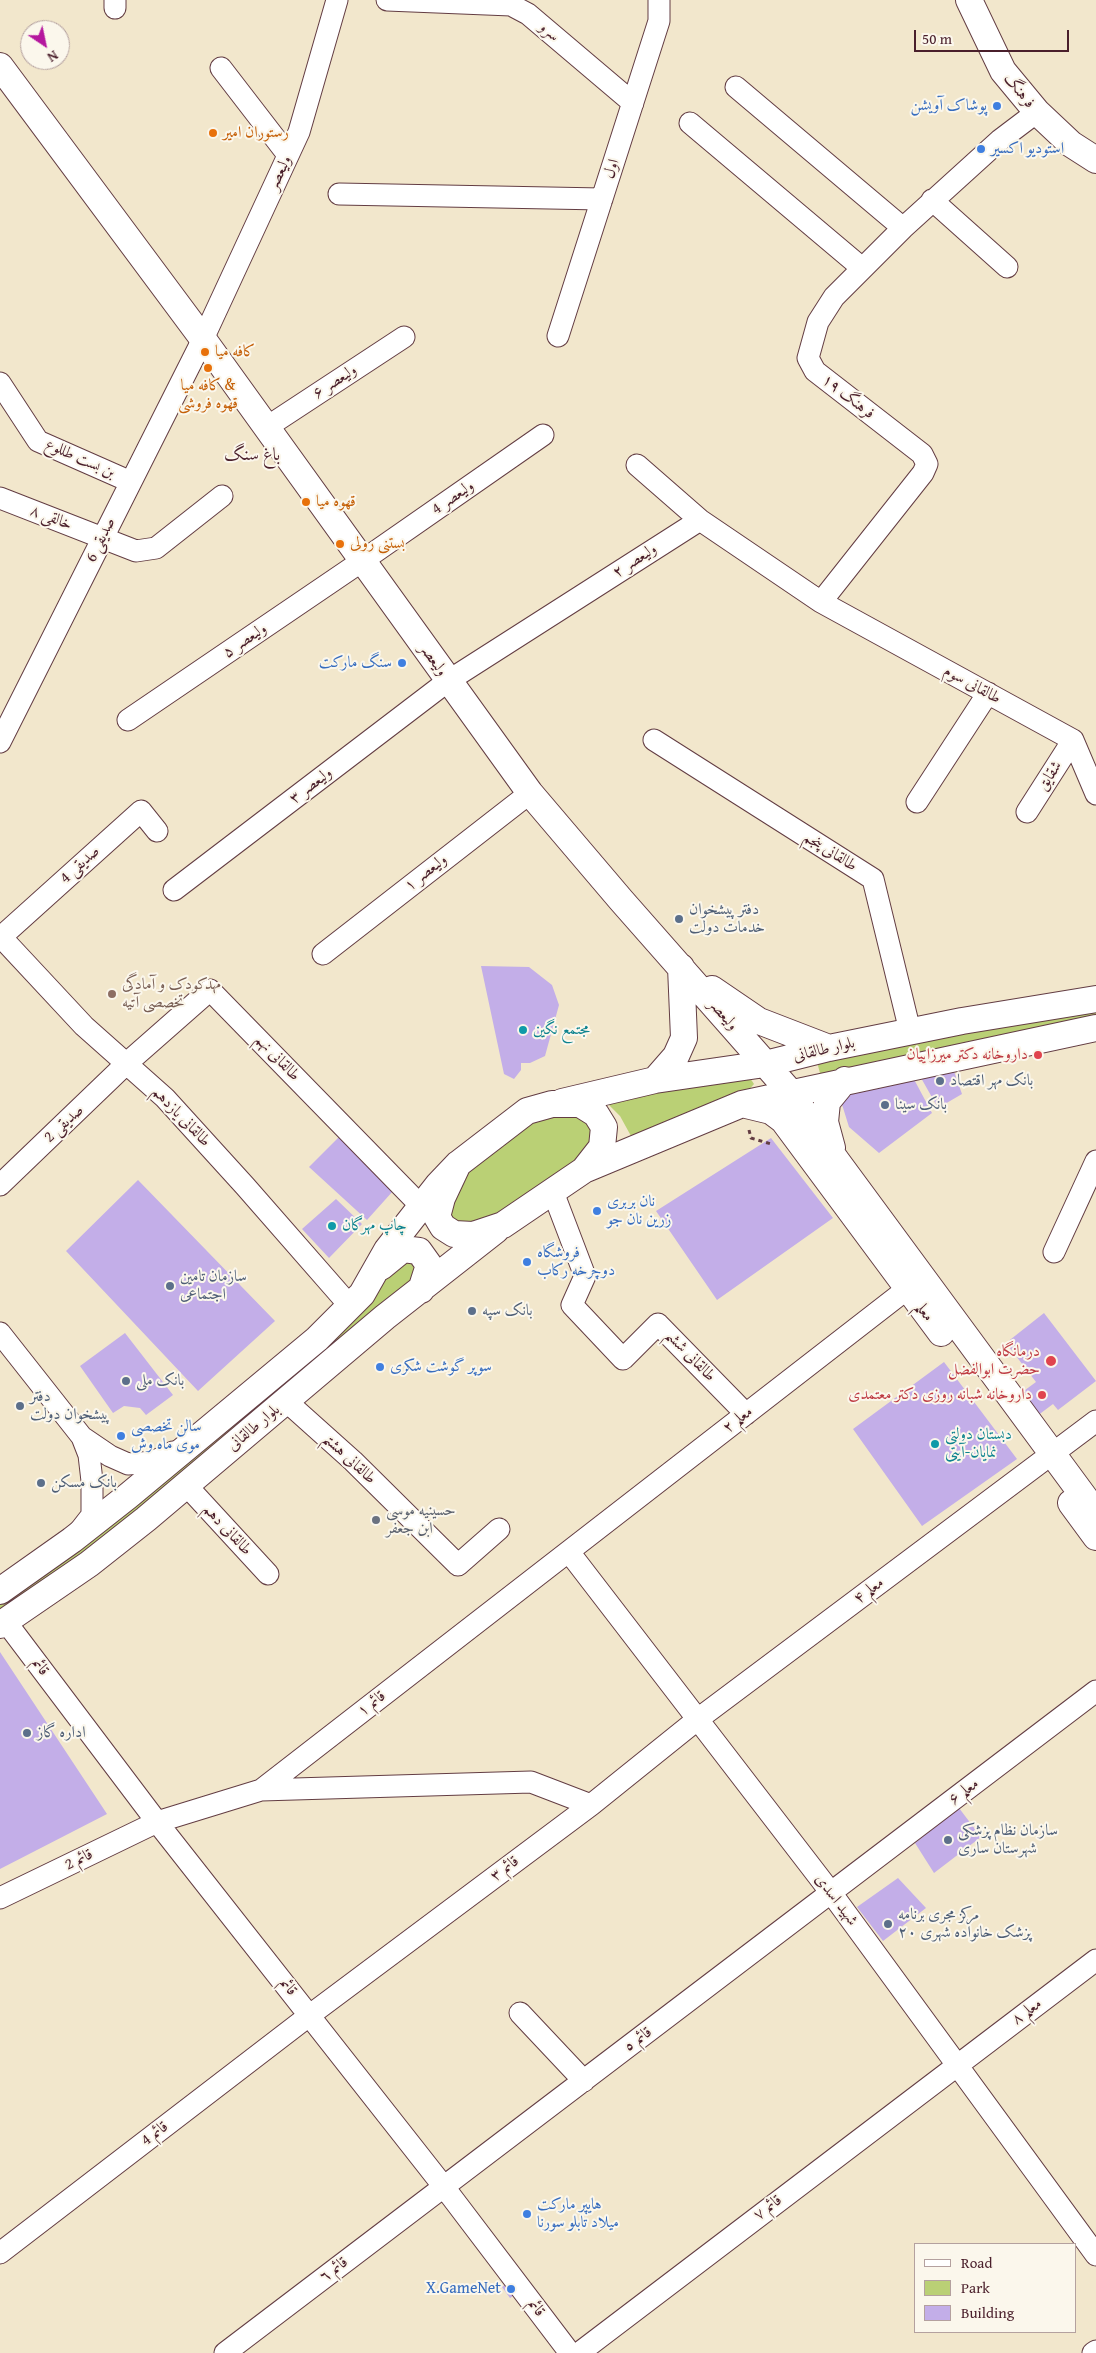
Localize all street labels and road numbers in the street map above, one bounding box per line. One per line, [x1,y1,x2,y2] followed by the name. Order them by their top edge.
[535,18,563,46] street label: سرو
[999,70,1039,112] street label: فرهنگ
[264,153,296,193] street label: ولیعصر
[600,157,624,181] street label: اول
[309,361,361,403] street label: ولیعصر ۶
[818,370,878,424] street label: فرهنگ ۱۹
[42,435,118,483] street label: بن بست طللوع
[428,477,478,519] street label: ولیعصر 4
[27,501,75,535] street label: خالقی ۸
[82,514,120,566] street label: صدیقی 6
[609,540,661,582] street label: ولیعصر ٢
[219,619,271,663] street label: ولیعصر ۵
[415,640,451,680] street label: ولیعصر
[940,661,1004,709] street label: طالقانی سوم
[1033,758,1067,794] street label: شقایق
[286,764,336,808] street label: ولیعصر ٣
[800,828,860,876] street label: طالقانی پنجم
[56,842,104,888] street label: صدیقی 4
[401,850,451,896] street label: ولیعصر ١
[704,995,742,1035] street label: ولیعصر
[250,1031,304,1085] street label: طالقانی نهم
[791,1034,857,1066] street label: بلوار طالقانی
[148,1083,214,1151] street label: طالقانی یازدهم
[40,1101,88,1147] street label: صدیقی 2
[910,1298,938,1326] street label: معلم
[661,1326,719,1386] street label: طالقانی ششم
[224,1401,284,1455] street label: بلوار طالقانی
[719,1402,757,1438] street label: معلم ٢
[318,1430,380,1488] street label: طالقانی هشتم
[198,1500,256,1560] street label: طالقانی دهم
[850,1573,888,1609] street label: معلم ۴
[27,1654,53,1680] street label: قائم
[354,1687,390,1721] street label: قائم ١
[945,1774,983,1810] street label: معلم ۶
[62,1845,96,1875] street label: قائم 2
[487,1852,523,1886] street label: قائم ٣
[810,1870,862,1930] street label: شهید اسدی
[275,1974,301,2000] street label: قائم
[1008,1994,1046,2030] street label: معلم ۸
[620,2023,656,2057] street label: قائم ٥
[138,2118,172,2150] street label: قائم 4
[750,2191,786,2225] street label: قائم ٧
[316,2253,352,2287] street label: قائم ٦
[523,2295,549,2321] street label: قائم

